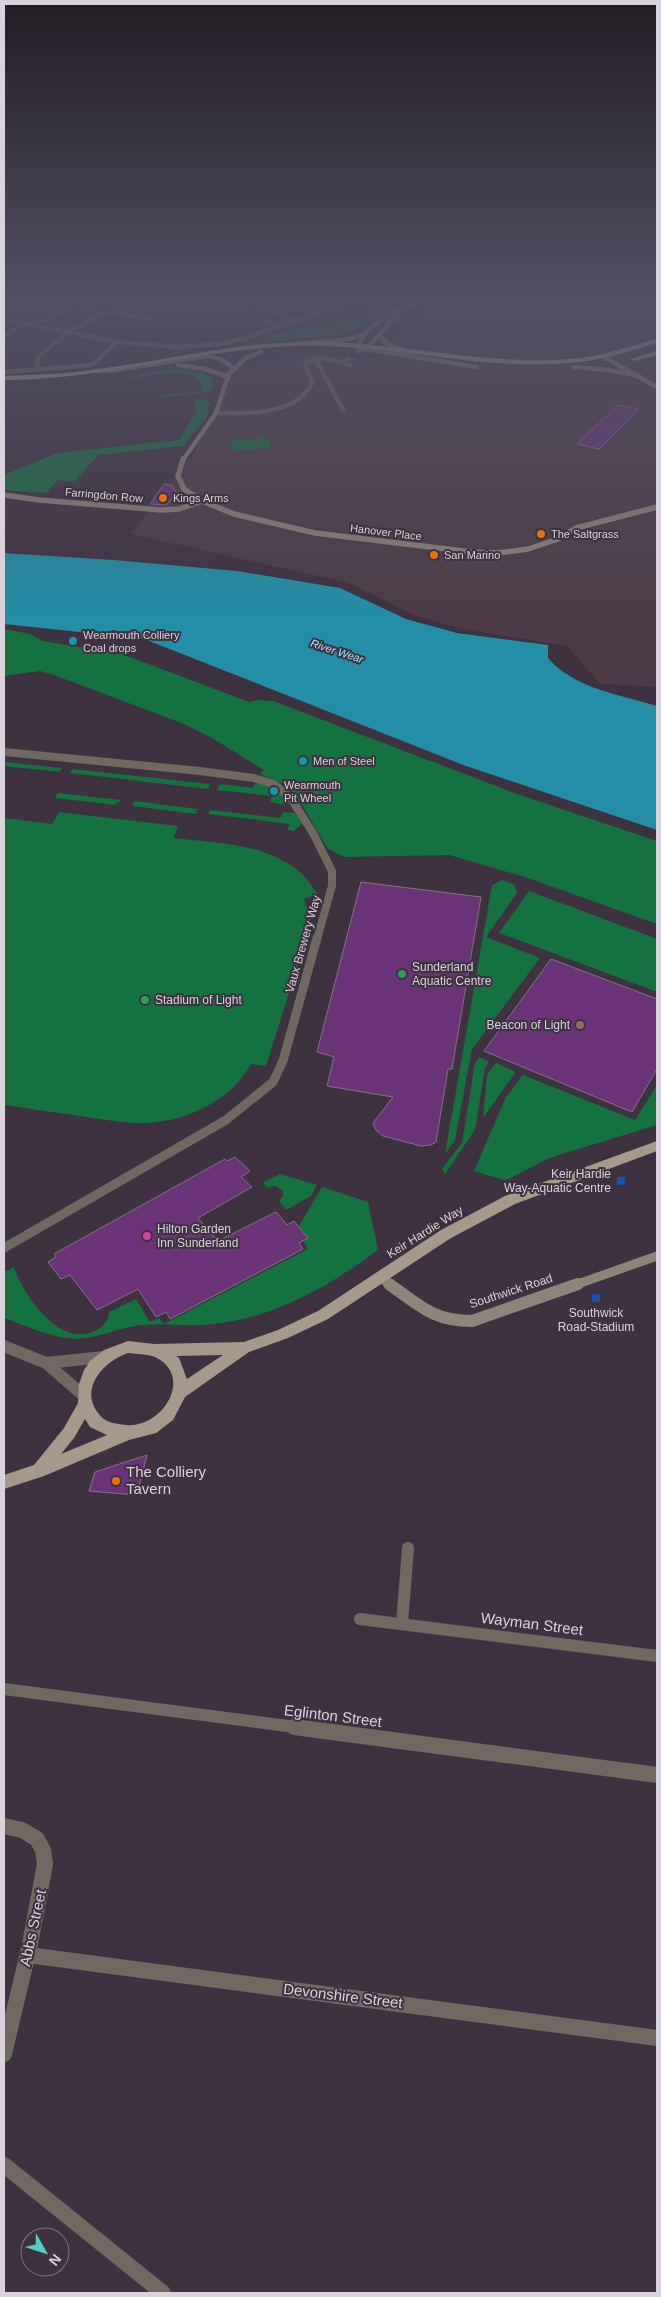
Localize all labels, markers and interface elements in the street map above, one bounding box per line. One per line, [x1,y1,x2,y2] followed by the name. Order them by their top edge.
[64,486,144,504] street label: Farringdon Row
[157,492,169,504] marker: Kings Arms
[173,492,229,504] place label: Kings Arms
[349,522,423,542] street label: Hanover Place
[535,528,547,540] marker: The Saltgrass
[551,528,619,540] place label: The Saltgrass
[428,549,440,561] marker: San Marino
[444,549,500,561] place label: San Marino
[83,629,180,654] place label: Wearmouth Colliery Coal drops
[67,635,79,647] marker: Wearmouth Colliery Coal drops
[309,637,366,666] water label: River Wear
[297,755,309,767] marker: Men of Steel
[313,755,375,767] place label: Men of Steel
[284,779,341,804] place label: Wearmouth Pit Wheel
[268,785,280,797] marker: Wearmouth Pit Wheel
[282,894,324,994] street label: Vaux Brewery Way
[412,960,492,988] place label: Sunderland Aquatic Centre
[396,968,408,980] marker: Sunderland Aquatic Centre
[155,993,242,1007] place label: Stadium of Light
[139,994,151,1006] marker: Stadium of Light
[487,1018,571,1032] place label: Beacon of Light
[574,1019,586,1031] marker: Beacon of Light
[504,1167,611,1195] place label: Keir Hardie Way-Aquatic Centre
[615,1175,627,1187] marker: Keir Hardie Way-Aquatic Centre
[384,1203,466,1261] street label: Keir Hardie Way
[157,1222,238,1250] place label: Hilton Garden Inn Sunderland
[141,1230,153,1242] marker: Hilton Garden Inn Sunderland
[468,1271,554,1311] street label: Southwick Road
[590,1292,602,1304] marker: Southwick Road-Stadium
[558,1306,634,1334] place label: Southwick Road-Stadium
[126,1463,207,1497] place label: The Colliery Tavern
[110,1475,122,1487] marker: The Colliery Tavern
[480,1609,585,1638] street label: Wayman Street
[283,1701,384,1730] street label: Eglinton Street
[16,1887,49,1968] street label: Abbs Street
[282,1980,405,2011] street label: Devonshire Street
[20,2227,70,2277] north arrow
[46,2251,65,2269] text: N

